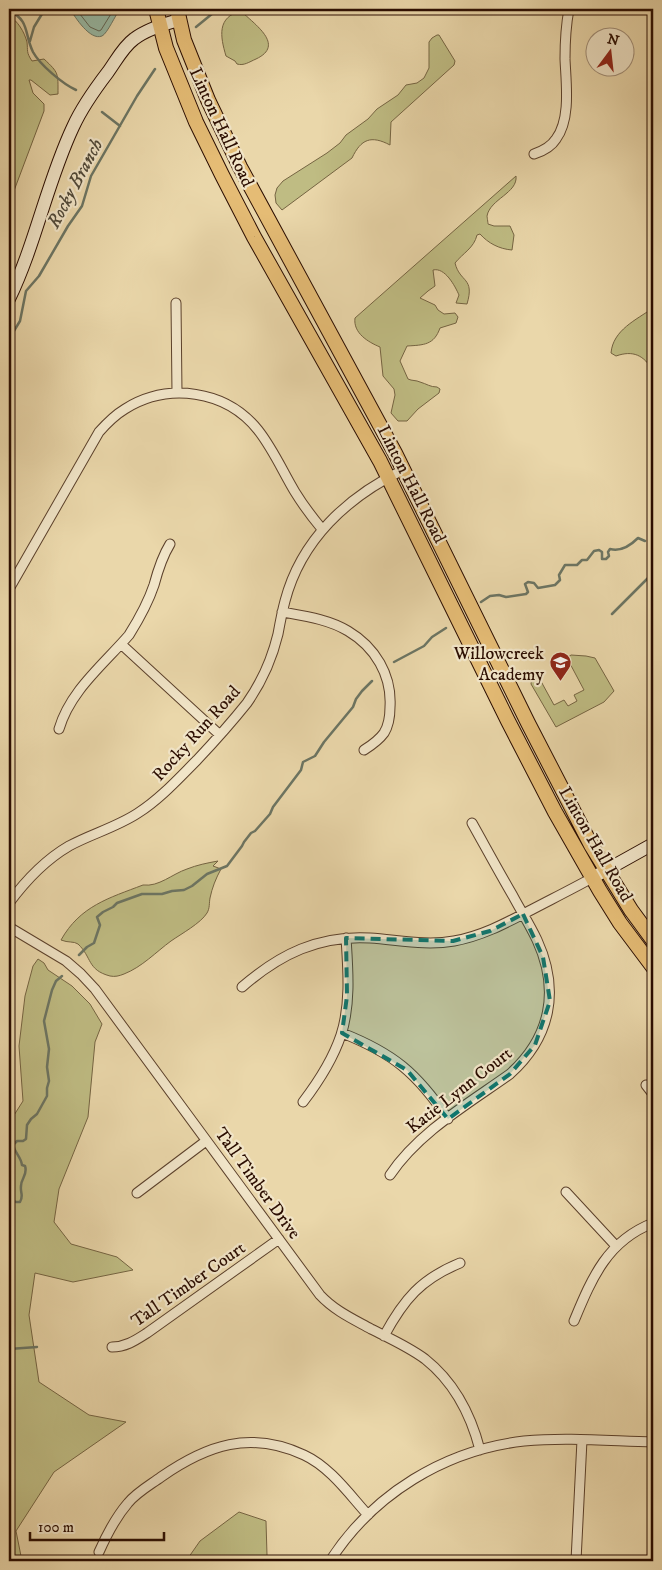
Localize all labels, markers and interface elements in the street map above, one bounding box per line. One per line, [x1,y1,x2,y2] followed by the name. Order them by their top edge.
[584,28,634,78] north arrow
[605,30,621,51] text: N
[184,64,258,191] street label: Linton Hall Road
[42,135,109,233] water label: Rocky Branch
[372,422,450,547] street label: Linton Hall Road
[453,643,544,686] place label: Willowcreek Academy
[548,651,572,682] school or university icon: Willowcreek Academy
[148,681,245,786] street label: Rocky Run Road
[553,783,637,906] street label: Linton Hall Road
[402,1043,517,1139] street label: Katie Lynn Court
[209,1124,305,1244] street label: Tall Timber Drive
[127,1237,250,1332] street label: Tall Timber Court
[30,1510,164,1542] scale bar
[38,1518,74,1537] text: 100 m

